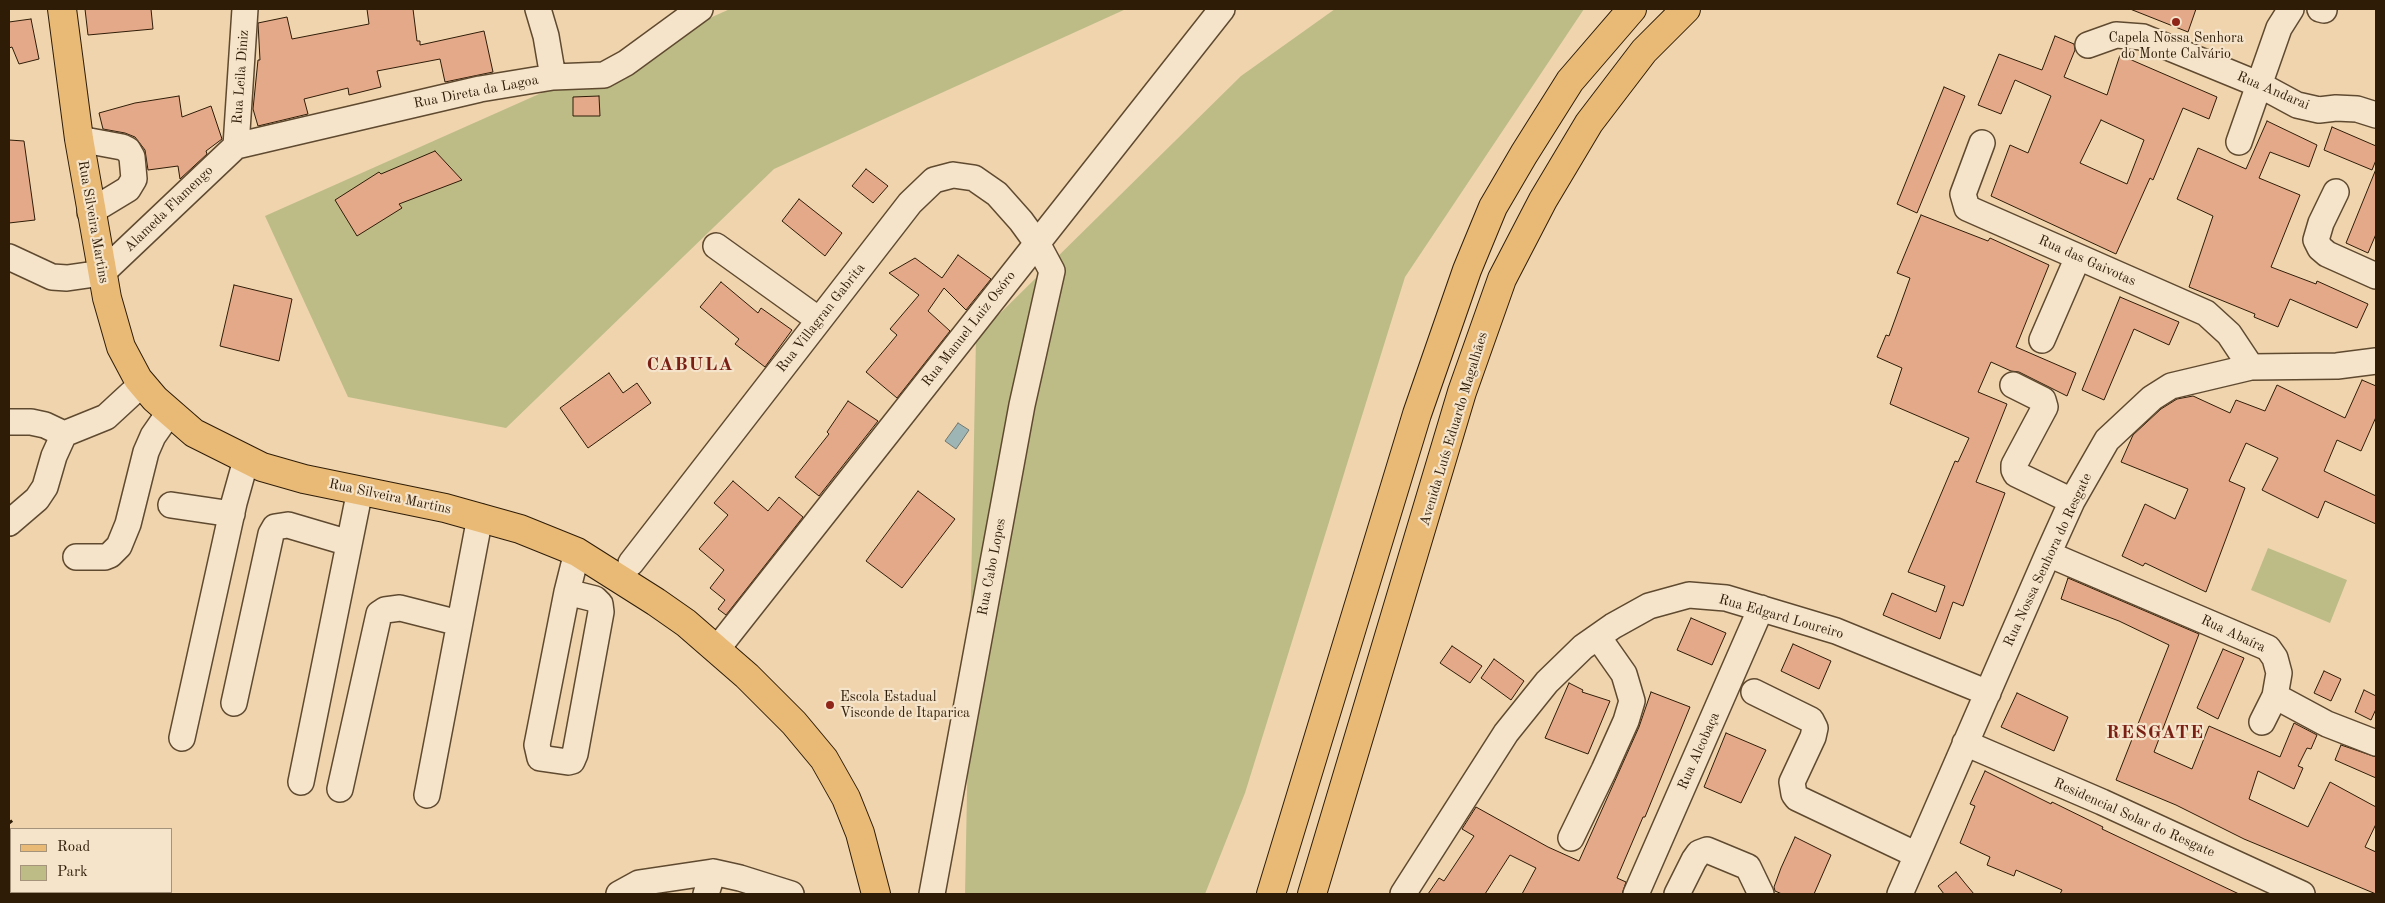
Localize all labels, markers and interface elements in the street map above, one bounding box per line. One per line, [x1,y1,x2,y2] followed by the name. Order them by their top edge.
[2170,16,2182,28] marker: Capela Nossa Senhora do Monte Calvário
[229,29,253,125] street label: Rua Leila Diniz
[2108,30,2244,62] place label: Capela Nossa Senhora do Monte Calvário
[2234,68,2312,114] street label: Rua Andarai
[412,72,540,112] street label: Rua Direta da Lagoa
[74,159,112,285] street label: Rua Silveira Martins
[121,162,217,256] street label: Alameda Flamengo
[2036,232,2138,290] street label: Rua das Gaivotas
[773,260,869,376] street label: Rua Villagran Gabrita
[919,268,1019,390] street label: Rua Manuel Luiz Osóro
[1416,330,1492,528] street label: Avenida Luís Eduardo Magalhães
[646,354,734,376] district label: CABULA
[2000,471,2096,649] street label: Rua Nossa Senhora do Resgate
[327,476,453,518] street label: Rua Silveira Martins
[974,517,1010,617] street label: Rua Cabo Lopes
[1717,591,1845,643] street label: Rua Edgard Loureiro
[2198,612,2268,656] street label: Rua Abaíra
[840,689,970,722] place label: Escola Estadual Visconde de Itaparica
[824,699,836,711] marker: Escola Estadual Visconde de Itaparica
[1674,710,1724,792] street label: Rua Alcobaça
[2105,722,2205,744] district label: RESGATE
[2051,775,2217,861] street label: Residencial Solar do Resgate
[10,828,172,893] legend
[57,840,90,855] text: Road
[57,865,88,880] text: Park

